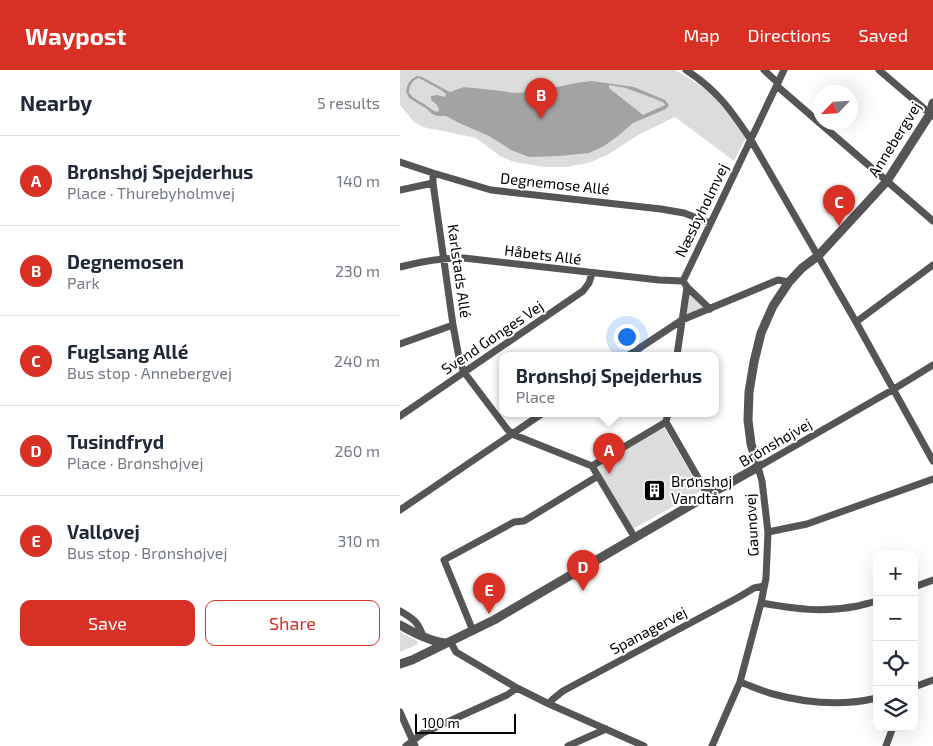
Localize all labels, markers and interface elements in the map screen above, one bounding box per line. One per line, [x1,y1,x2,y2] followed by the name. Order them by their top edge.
[25,21,126,50] text: Waypost
[683,24,720,46] text: Map
[748,24,831,46] text: Directions
[859,24,908,46] text: Saved
[525,78,557,119] pin: B
[813,85,858,130] north arrow
[20,90,92,115] text: Nearby
[317,93,380,112] text: 5 results
[864,98,925,181] street label: Annebergvej
[67,160,253,183] text: Brønshøj Spejderhus
[671,160,732,260] street label: Næsbyholmvej
[499,168,611,198] street label: Degnemose Allé
[31,171,41,190] text: A
[337,171,380,190] text: 140 m
[67,183,235,202] text: Place · Thurebyholmvej
[823,185,855,226] pin: C
[445,223,475,319] street label: Karlstads Allé
[503,240,583,268] street label: Håbets Allé
[67,250,184,273] text: Degnemosen
[31,261,41,280] text: B
[335,261,380,280] text: 230 m
[67,273,100,292] text: Park
[438,296,547,379] street label: Svend Gønges Vej
[614,324,640,350] your location
[67,340,189,363] text: Fuglsang Allé
[31,351,41,370] text: C
[334,351,380,370] text: 240 m
[499,352,719,417] popup
[67,363,232,382] text: Bus stop · Annebergvej
[516,364,702,387] text: Brønshøj Spejderhus
[516,387,555,406] text: Place
[736,414,815,471] street label: Brønshøjvej
[67,430,164,453] text: Tusindfryd
[593,433,625,474] pin: A
[31,441,41,460] text: D
[335,441,380,460] text: 260 m
[67,453,203,472] text: Place · Brønshøjvej
[671,472,734,507] place label: Brønshøj Vandtårn
[643,478,667,502] building icon: Brønshøj Vandtårn
[740,493,763,557] street label: Gaunøvej
[67,520,140,543] text: Valløvej
[31,531,41,550] text: E
[338,531,380,550] text: 310 m
[67,543,227,562] text: Bus stop · Brønshøjvej
[567,550,599,591] pin: D
[873,551,918,731] map controls
[873,551,918,596] button: +
[473,573,505,614] pin: E
[873,596,918,641] button: −
[20,600,195,646] button: Save
[205,600,380,646] button: Share
[607,602,690,659] street label: Spanagervej
[873,641,918,686] button: locate
[873,686,918,731] button: layers
[415,711,516,734] scale bar
[422,714,460,731] text: 100 m

